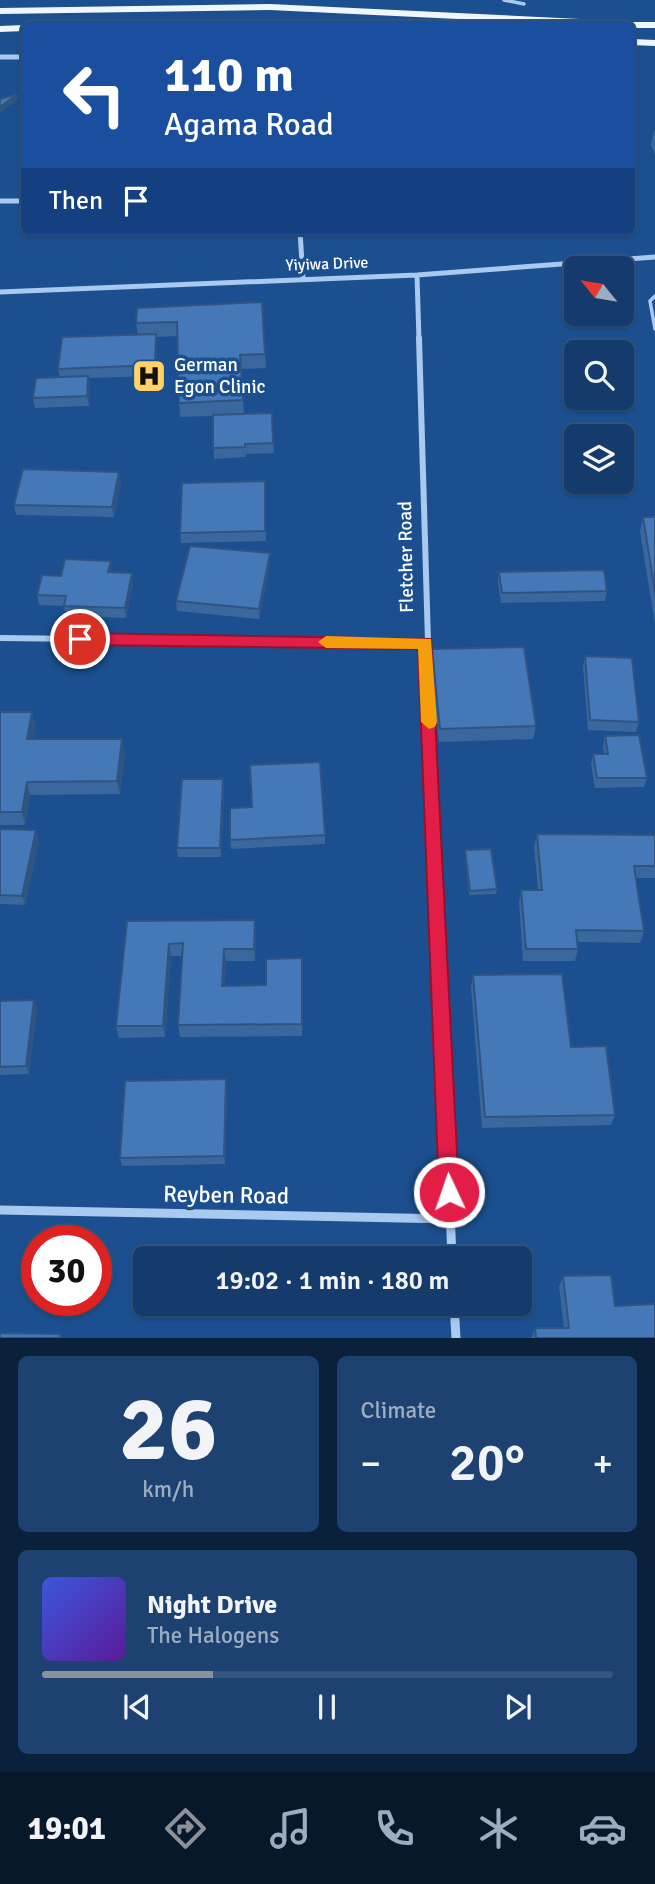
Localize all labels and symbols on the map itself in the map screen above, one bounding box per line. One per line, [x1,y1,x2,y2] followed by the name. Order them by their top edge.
[285,253,369,275] street label: Yiyiwa Drive
[564,256,634,326] north arrow
[174,353,266,399] place label: German Egon Clinic
[130,357,168,395] hospital icon: German Egon Clinic
[393,501,419,613] street label: Fletcher Road
[50,609,110,669] pin
[412,1155,486,1229] position arrow
[163,1179,289,1211] street label: Reyben Road
[21,1225,112,1316] speed limit sign: 30

